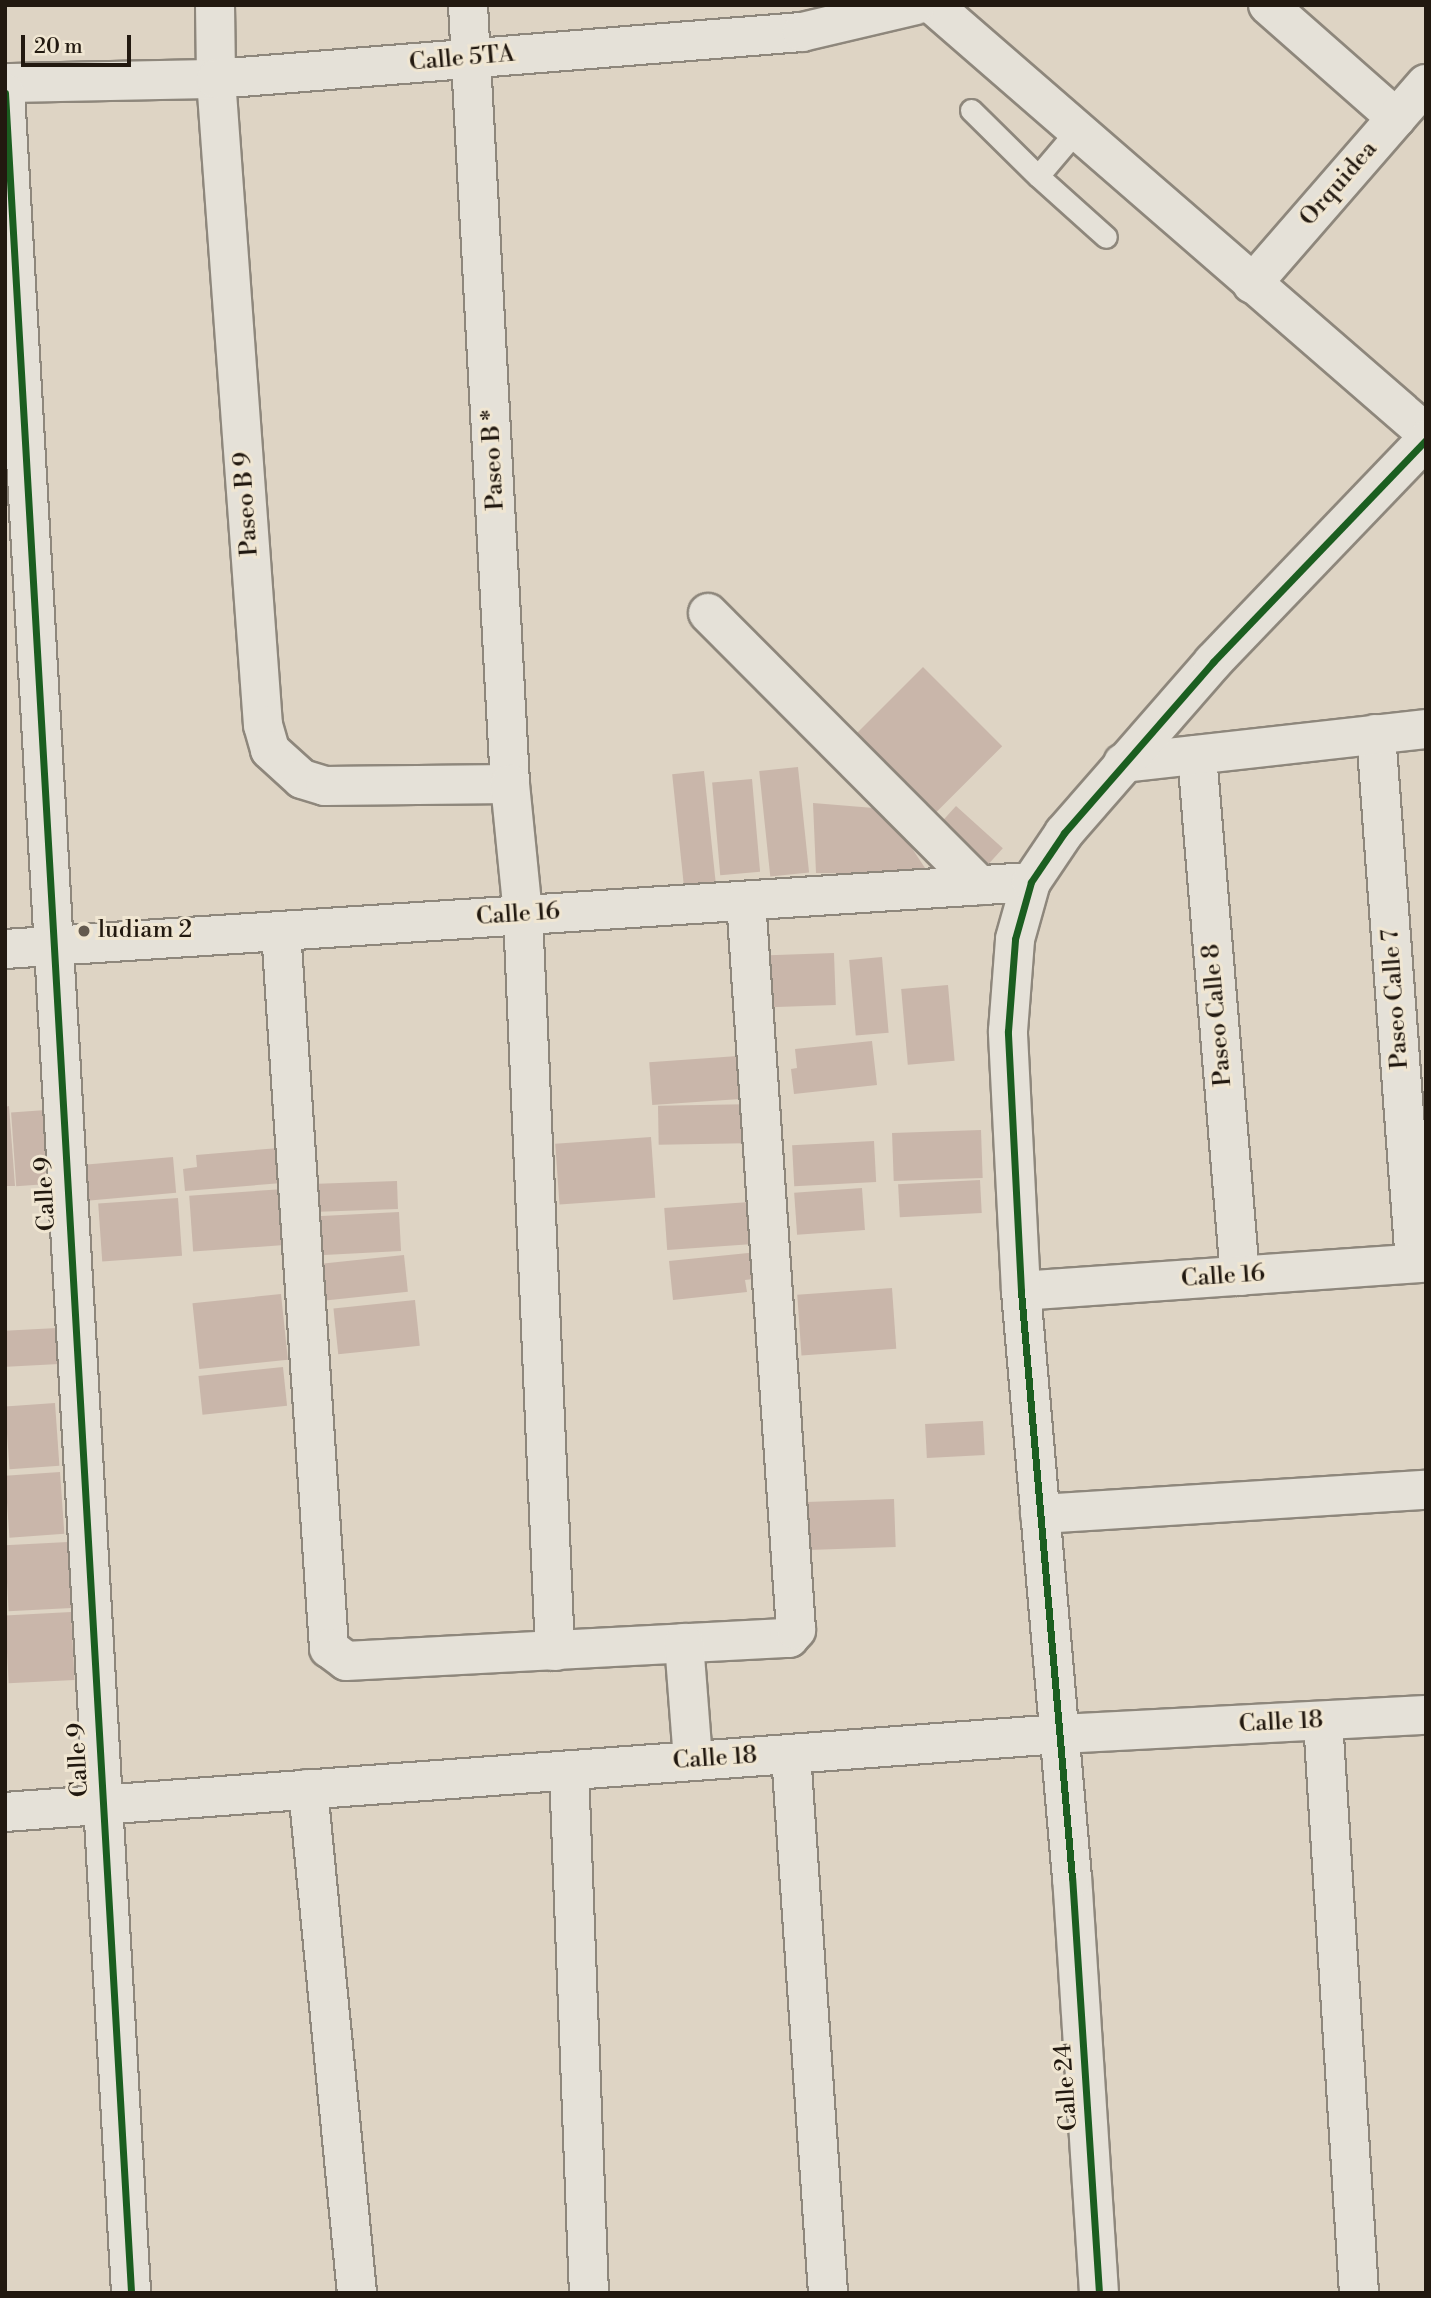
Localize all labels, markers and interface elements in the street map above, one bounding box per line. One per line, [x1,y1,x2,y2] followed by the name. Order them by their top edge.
[24,21,135,65] scale bar
[34,34,83,60] text: 20 m
[408,40,516,78] street label: Calle 5TA
[1294,136,1384,232] street label: Orquidea
[477,409,511,511] street label: Paseo B *
[229,451,265,557] street label: Paseo B 9
[475,898,561,932] street label: Calle 16
[98,917,192,945] place label: ludiam 2
[76,923,92,939] marker: ludiam 2
[1377,928,1415,1070] street label: Paseo Calle 7
[1197,943,1239,1087] street label: Paseo Calle 8
[30,1156,62,1232] street label: Calle 9
[1180,1260,1266,1294] street label: Calle 16
[1238,1706,1324,1740] street label: Calle 18
[63,1722,95,1798] street label: Calle 9
[672,1742,758,1776] street label: Calle 18
[1050,2042,1084,2132] street label: Calle 24

